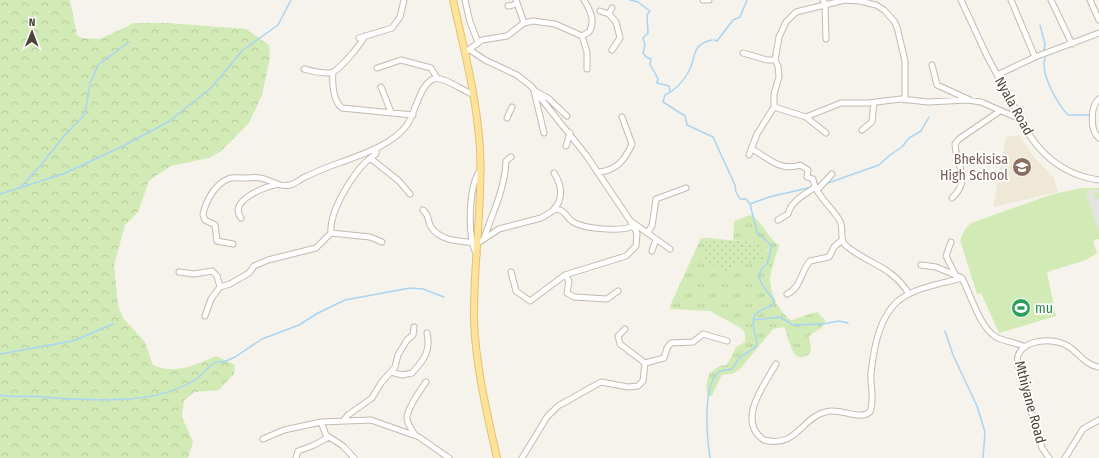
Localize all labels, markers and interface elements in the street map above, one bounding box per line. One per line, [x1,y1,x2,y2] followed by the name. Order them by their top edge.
[12,12,52,52] north arrow
[29,16,36,29] text: N
[991,74,1037,138] street label: Nyala Road
[940,151,1008,184] place label: Bhekisisa High School
[1011,156,1033,178] school or university icon: Bhekisisa High School
[1010,297,1032,319] sports icon: mu
[1035,300,1053,317] place label: mu
[1011,359,1049,445] street label: Mthiyane Road

